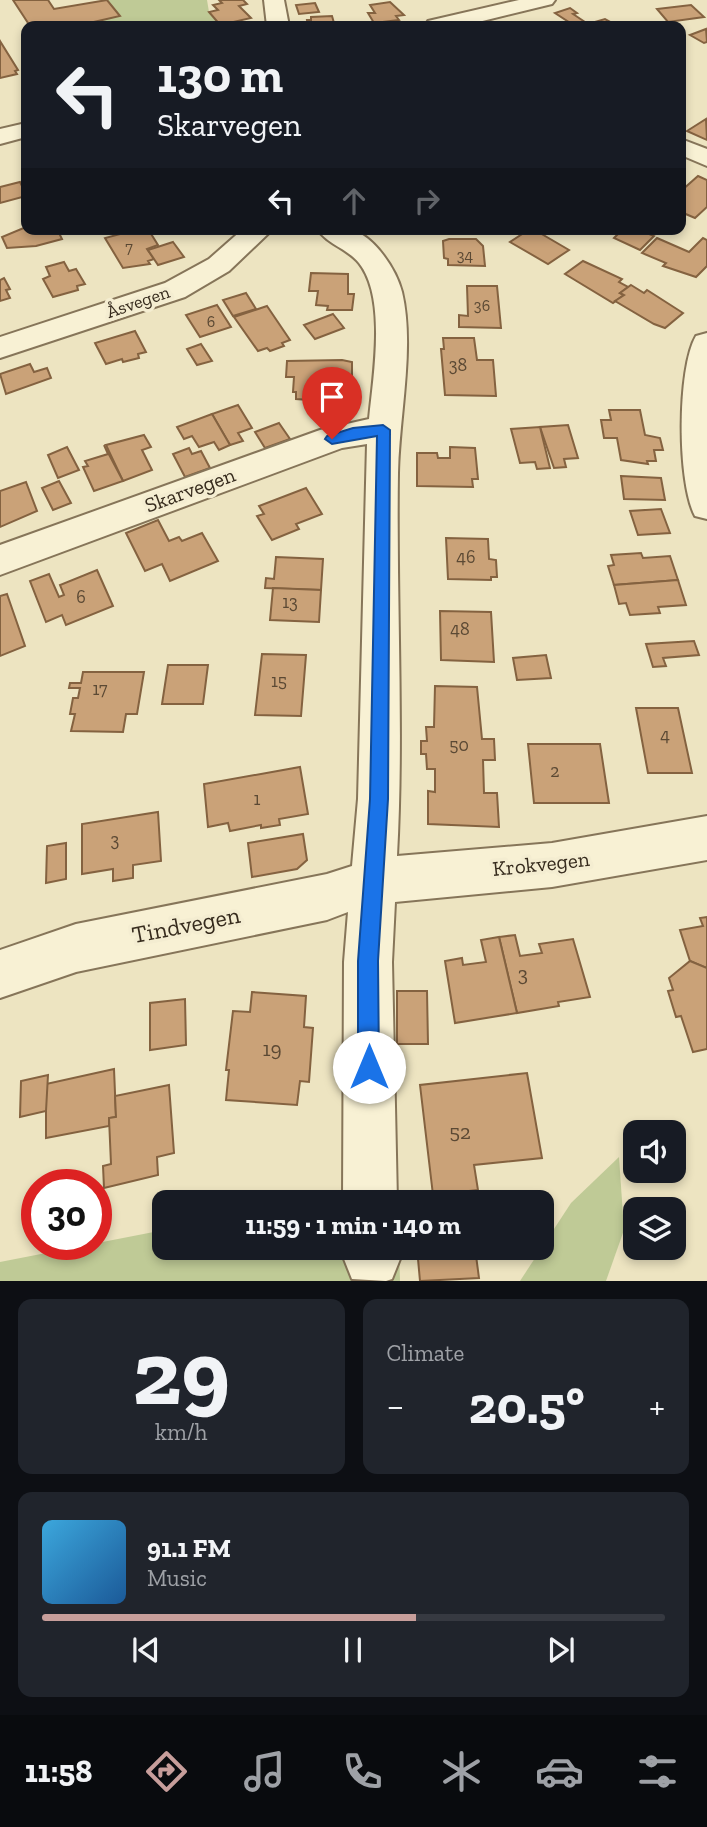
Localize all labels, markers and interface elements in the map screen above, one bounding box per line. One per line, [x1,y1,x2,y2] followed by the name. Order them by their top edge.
[157,46,283,105] text: 130 m
[42,49,133,140] icon: left
[157,106,301,144] text: Skarvegen
[262,182,300,220] icon: left
[335,182,373,220] icon: ahead
[408,182,446,220] icon: right
[125,238,133,257] house number: 7
[457,246,474,265] house number: 34
[103,281,173,323] street label: Åsvegen
[474,296,490,315] house number: 36
[207,312,215,331] house number: 6
[449,354,467,376] house number: 38
[302,367,362,439] pin
[313,378,351,416] icon: arrive
[141,462,239,517] street label: Skarvegen
[456,546,476,568] house number: 46
[76,586,86,608] house number: 6
[282,591,298,613] house number: 13
[450,618,470,640] house number: 48
[271,670,287,692] house number: 15
[92,678,108,700] house number: 17
[660,724,670,746] house number: 4
[449,734,469,756] house number: 50
[550,760,560,782] house number: 2
[254,788,261,810] house number: 1
[111,829,120,851] house number: 3
[491,846,591,881] street label: Krokvegen
[129,900,243,949] street label: Tindvegen
[518,961,528,986] house number: 3
[332,1030,406,1104] position arrow
[262,1036,282,1061] house number: 19
[449,1119,471,1144] house number: 52
[623,1120,686,1260] map controls
[623,1120,686,1183] button: sound
[21,1169,112,1260] speed limit sign: 30
[623,1197,686,1260] button: layers
[245,1209,461,1241] text: 11:59 · 1 min · 140 m
[132,1318,230,1427] text: 29
[387,1339,464,1367] text: Climate
[469,1374,585,1436] text: 20.5°
[387,1383,404,1429] text: −
[649,1383,665,1429] text: +
[155,1418,208,1446] text: km/h
[147,1532,231,1564] text: 91.1 FM
[147,1564,207,1592] text: Music
[127,1631,165,1669] icon: previous
[334,1631,372,1669] icon: pause
[542,1631,580,1669] icon: next
[142,1747,191,1796] icon: directions
[240,1747,289,1796] icon: music
[338,1747,387,1796] icon: phone
[437,1747,486,1796] icon: climate
[535,1747,584,1796] icon: car
[633,1747,682,1796] icon: filters
[25,1752,92,1790] text: 11:58

